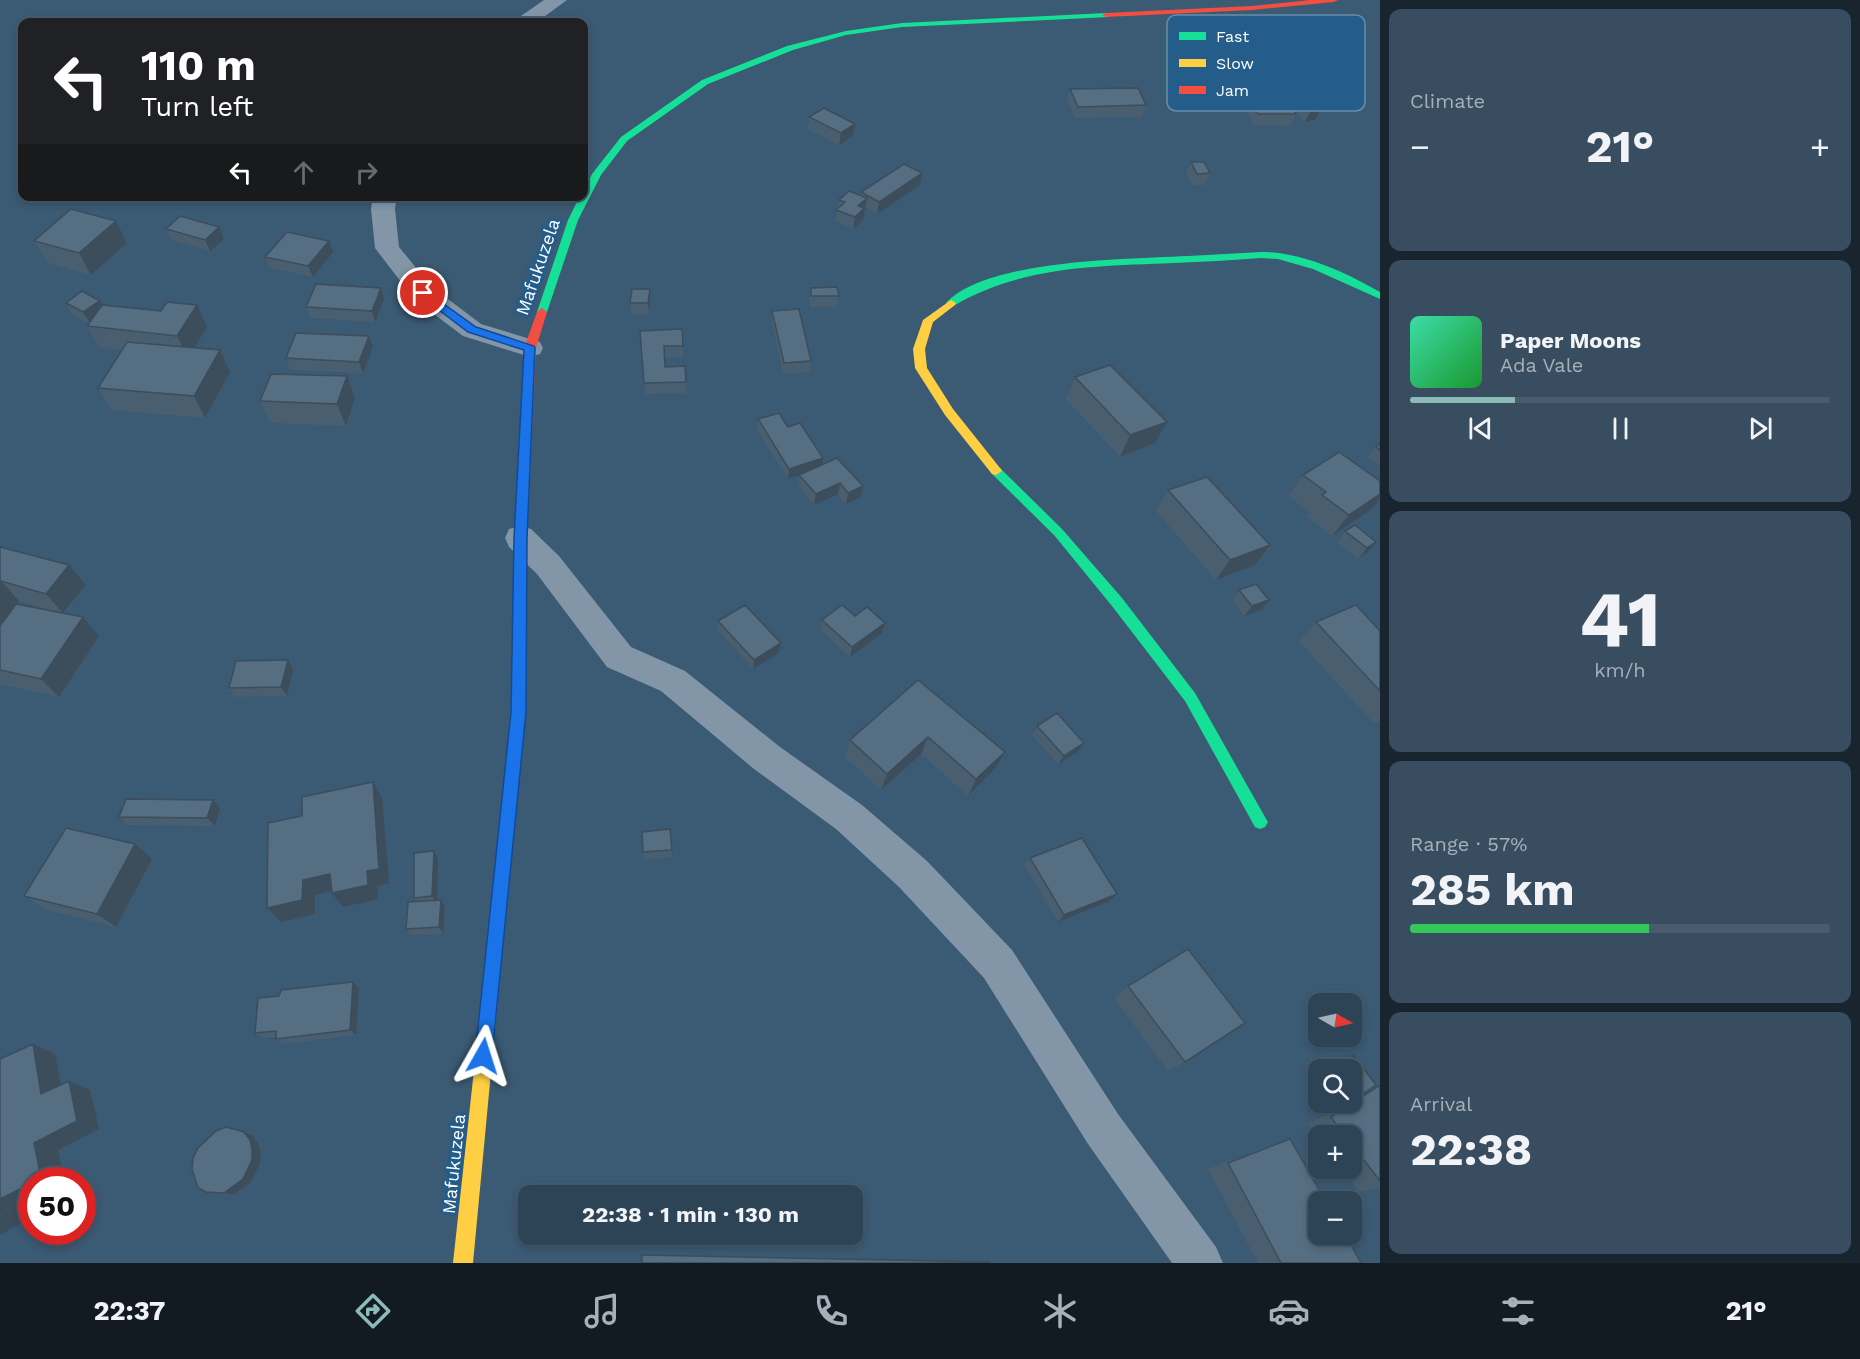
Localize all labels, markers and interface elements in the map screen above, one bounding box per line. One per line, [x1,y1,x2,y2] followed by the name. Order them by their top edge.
[1167,15,1365,111] legend
[1216,27,1249,46] text: Fast
[141,41,256,90] text: 110 m
[42,42,120,120] icon: left
[1216,54,1254,73] text: Slow
[1216,81,1249,100] text: Jam
[1410,89,1485,113] text: Climate
[141,91,253,123] text: Turn left
[1586,120,1654,173] text: 21°
[1410,127,1430,166] text: −
[1810,127,1830,166] text: +
[224,156,257,189] icon: left
[287,156,320,189] icon: ahead
[350,156,383,189] icon: right
[511,216,564,318] street label: Mafukuzela
[397,267,448,318] pin
[406,276,439,309] icon: arrive
[1500,328,1641,353] text: Paper Moons
[1500,353,1583,377] text: Ada Vale
[1464,412,1497,445] icon: previous
[1604,412,1637,445] icon: pause
[1744,412,1777,445] icon: next
[1579,573,1661,665] text: 41
[1594,658,1646,682] text: km/h
[1410,832,1527,856] text: Range · 57%
[1410,863,1574,916] text: 285 km
[1308,993,1362,1047] north arrow
[1308,993,1362,1245] map controls
[451,1024,515,1088] position arrow
[1308,1059,1362,1113] button: search
[1410,1092,1472,1116] text: Arrival
[438,1113,469,1215] street label: Mafukuzela
[1410,1123,1532,1176] text: 22:38
[1308,1125,1362,1179] button: +
[18,1167,96,1245] speed limit sign: 50
[1308,1191,1362,1245] button: −
[582,1202,799,1227] text: 22:38 · 1 min · 130 m
[352,1290,394,1332] icon: directions
[581,1290,623,1332] icon: music
[810,1290,852,1332] icon: phone
[1039,1290,1081,1332] icon: climate
[1268,1290,1310,1332] icon: car
[1497,1290,1539,1332] icon: filters
[93,1295,165,1327] text: 22:37
[1725,1295,1767,1327] text: 21°

